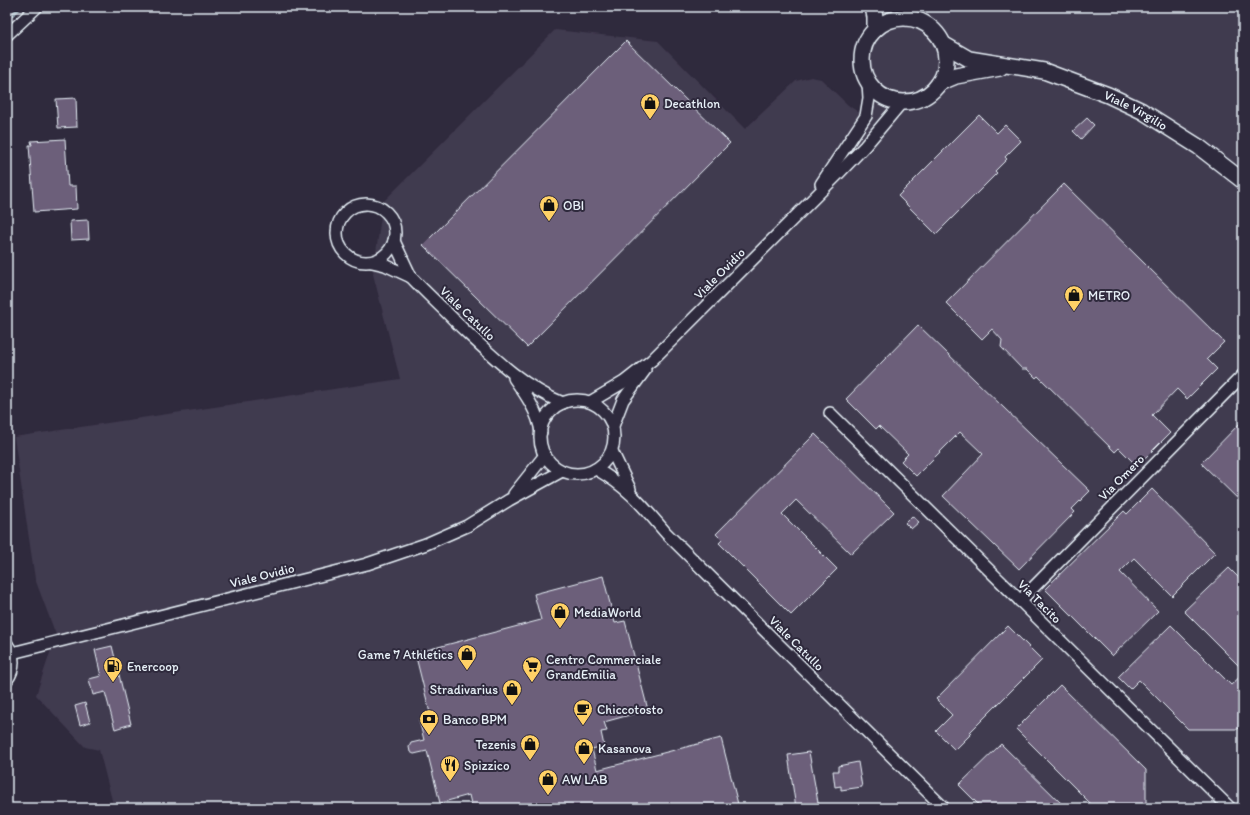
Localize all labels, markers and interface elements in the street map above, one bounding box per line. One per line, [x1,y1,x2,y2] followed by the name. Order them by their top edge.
[1102,87,1171,133] street label: Viale Virgilio
[639,92,661,120] shop icon: Decathlon
[664,96,720,111] place label: Decathlon
[538,194,560,222] shop icon: OBI
[563,198,584,213] place label: OBI
[691,244,748,302] street label: Viale Ovidio
[437,283,499,344] street label: Viale Catullo
[1063,284,1085,312] shop icon: METRO
[1088,288,1130,303] place label: METRO
[1095,451,1148,503] street label: Via Omero
[228,560,296,591] street label: Viale Ovidio
[1015,577,1065,626] street label: Via Tacito
[549,601,571,629] shop icon: MediaWorld
[574,605,641,620] place label: MediaWorld
[766,613,827,674] street label: Viale Catullo
[456,643,478,671] shop icon: Game 7 Athletics
[358,647,453,662] place label: Game 7 Athletics
[546,652,661,682] place label: Centro Commerciale GrandEmilia
[102,655,124,683] fuel station icon: Enercoop
[521,655,543,683] supermarket icon: Centro Commerciale GrandEmilia
[127,659,179,674] place label: Enercoop
[501,678,523,706] shop icon: Stradivarius
[430,682,498,697] place label: Stradivarius
[572,698,594,726] cafe icon: Chiccotosto
[597,702,663,717] place label: Chiccotosto
[418,708,440,736] bank icon: Banco BPM
[443,712,507,727] place label: Banco BPM
[519,733,541,761] shop icon: Tezenis
[476,737,516,752] place label: Tezenis
[573,737,595,765] shop icon: Kasanova
[598,741,652,756] place label: Kasanova
[439,754,461,782] restaurant icon: Spizzico
[464,758,510,773] place label: Spizzico
[537,768,559,796] shop icon: AW LAB
[562,772,608,787] place label: AW LAB

